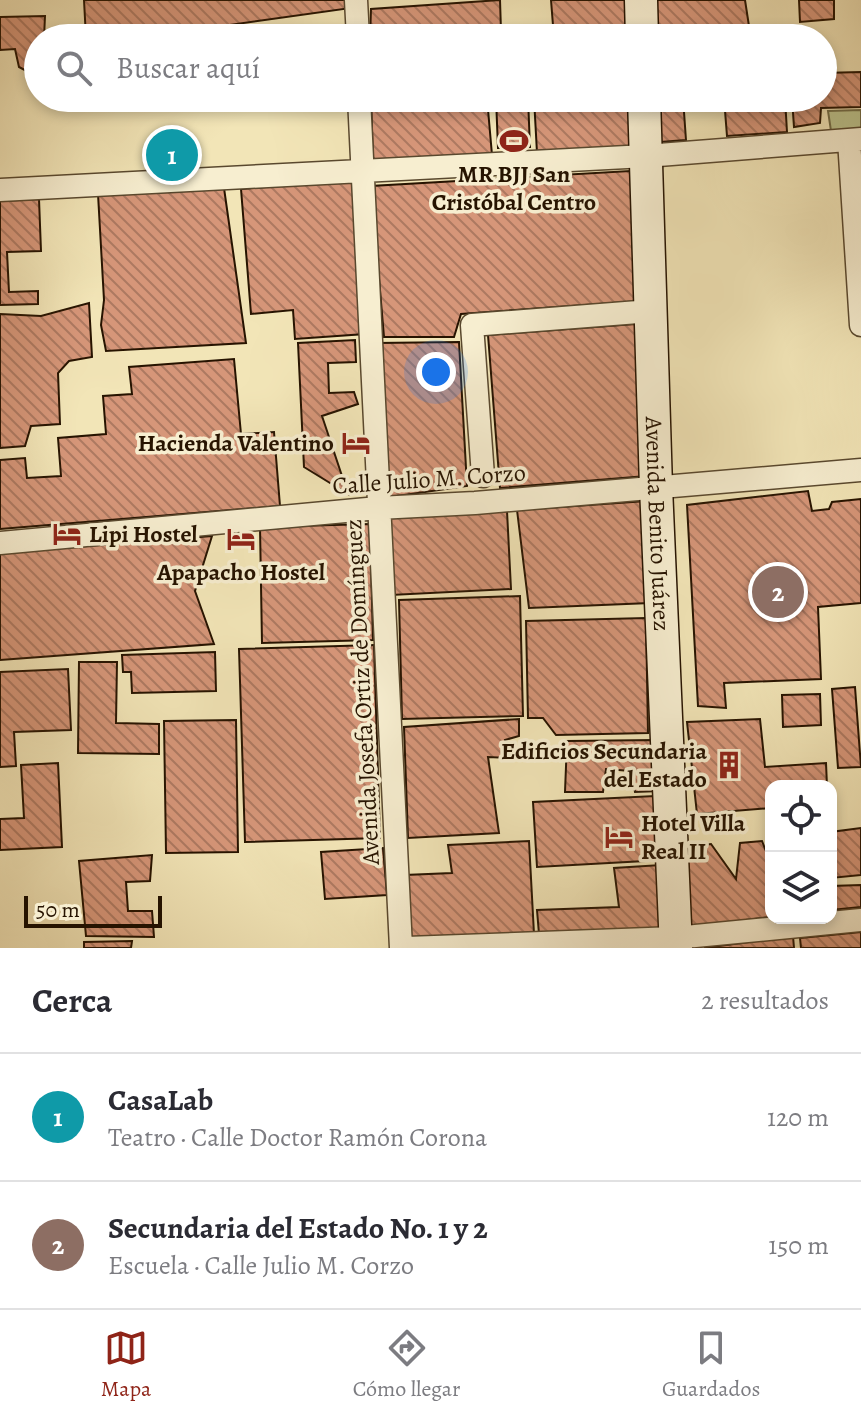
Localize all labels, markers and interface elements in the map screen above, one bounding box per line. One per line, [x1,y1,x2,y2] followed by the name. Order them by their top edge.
[24,24,837,112] search box
[52,46,96,90] icon: search
[116,48,260,88] text: Buscar aquí
[146,125,198,185] pin: 1
[499,126,529,156] sports icon: MR BJJ San Cristóbal Centro
[432,158,596,218] place label: MR BJJ San Cristóbal Centro
[416,352,456,392] your location
[638,415,678,632] street label: Avenida Benito Juárez
[138,427,334,459] place label: Hacienda Valentino
[341,428,371,458] hotel icon: Hacienda Valentino
[331,456,527,502] street label: Calle Julio M. Corzo
[89,518,198,550] place label: Lipi Hostel
[337,518,387,867] street label: Avenida Josefa Ortiz de Domínguez
[52,519,82,549] hotel icon: Lipi Hostel
[226,524,256,554] hotel icon: Apapacho Hostel
[156,556,326,588] place label: Apapacho Hostel
[752,562,804,622] pin: 2
[501,735,707,795] place label: Edificios Secundaria del Estado
[714,750,744,780] building icon: Edificios Secundaria del Estado
[765,780,837,924] map controls
[765,780,837,852] button: locate
[641,807,746,867] place label: Hotel Villa Real II
[604,822,634,852] hotel icon: Hotel Villa Real II
[765,852,837,924] button: layers
[24,892,162,928] scale bar
[36,895,80,925] text: 50 m
[32,977,113,1024] text: Cerca
[701,983,829,1018] text: 2 resultados
[108,1080,213,1120] text: CasaLab
[53,1100,63,1135] text: 1
[767,1100,829,1135] text: 120 m
[108,1120,487,1155] text: Teatro · Calle Doctor Ramón Corona
[108,1208,488,1248] text: Secundaria del Estado No. 1 y 2
[52,1228,64,1263] text: 2
[768,1228,829,1263] text: 150 m
[108,1248,414,1283] text: Escuela · Calle Julio M. Corzo
[101,1326,151,1404] tab: Mapa
[353,1326,460,1404] tab: Cómo llegar
[662,1326,760,1404] tab: Guardados

